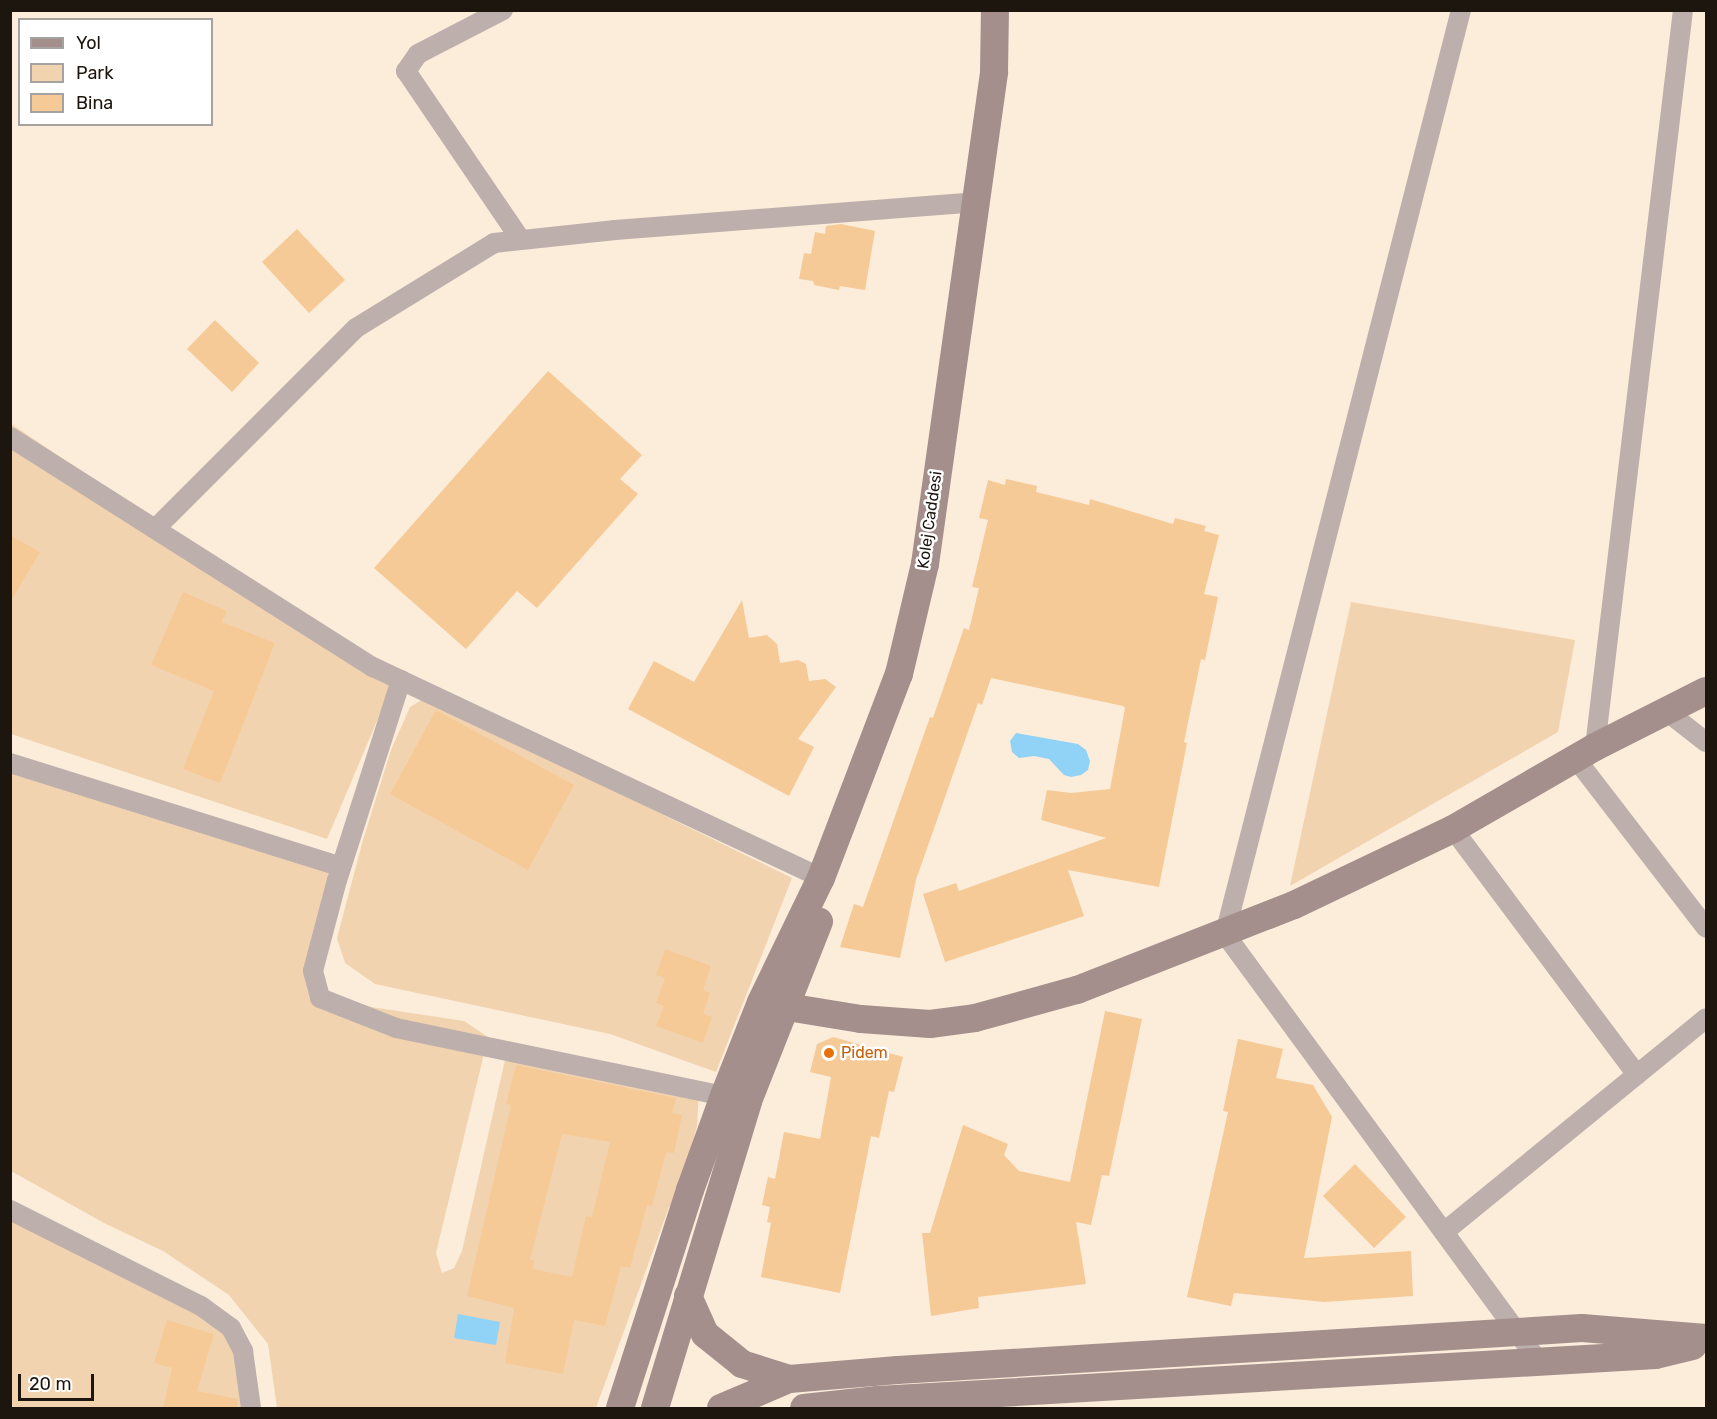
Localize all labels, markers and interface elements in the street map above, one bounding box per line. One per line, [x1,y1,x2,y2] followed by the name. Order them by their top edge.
[18,18,213,126] legend
[76,32,101,54] text: Yol
[76,62,113,84] text: Park
[76,92,113,114] text: Bina
[914,470,946,570] street label: Kolej Caddesi
[841,1043,888,1063] place label: Pidem
[822,1046,836,1060] marker: Pidem
[21,1362,98,1400] scale bar
[29,1373,71,1395] text: 20 m

